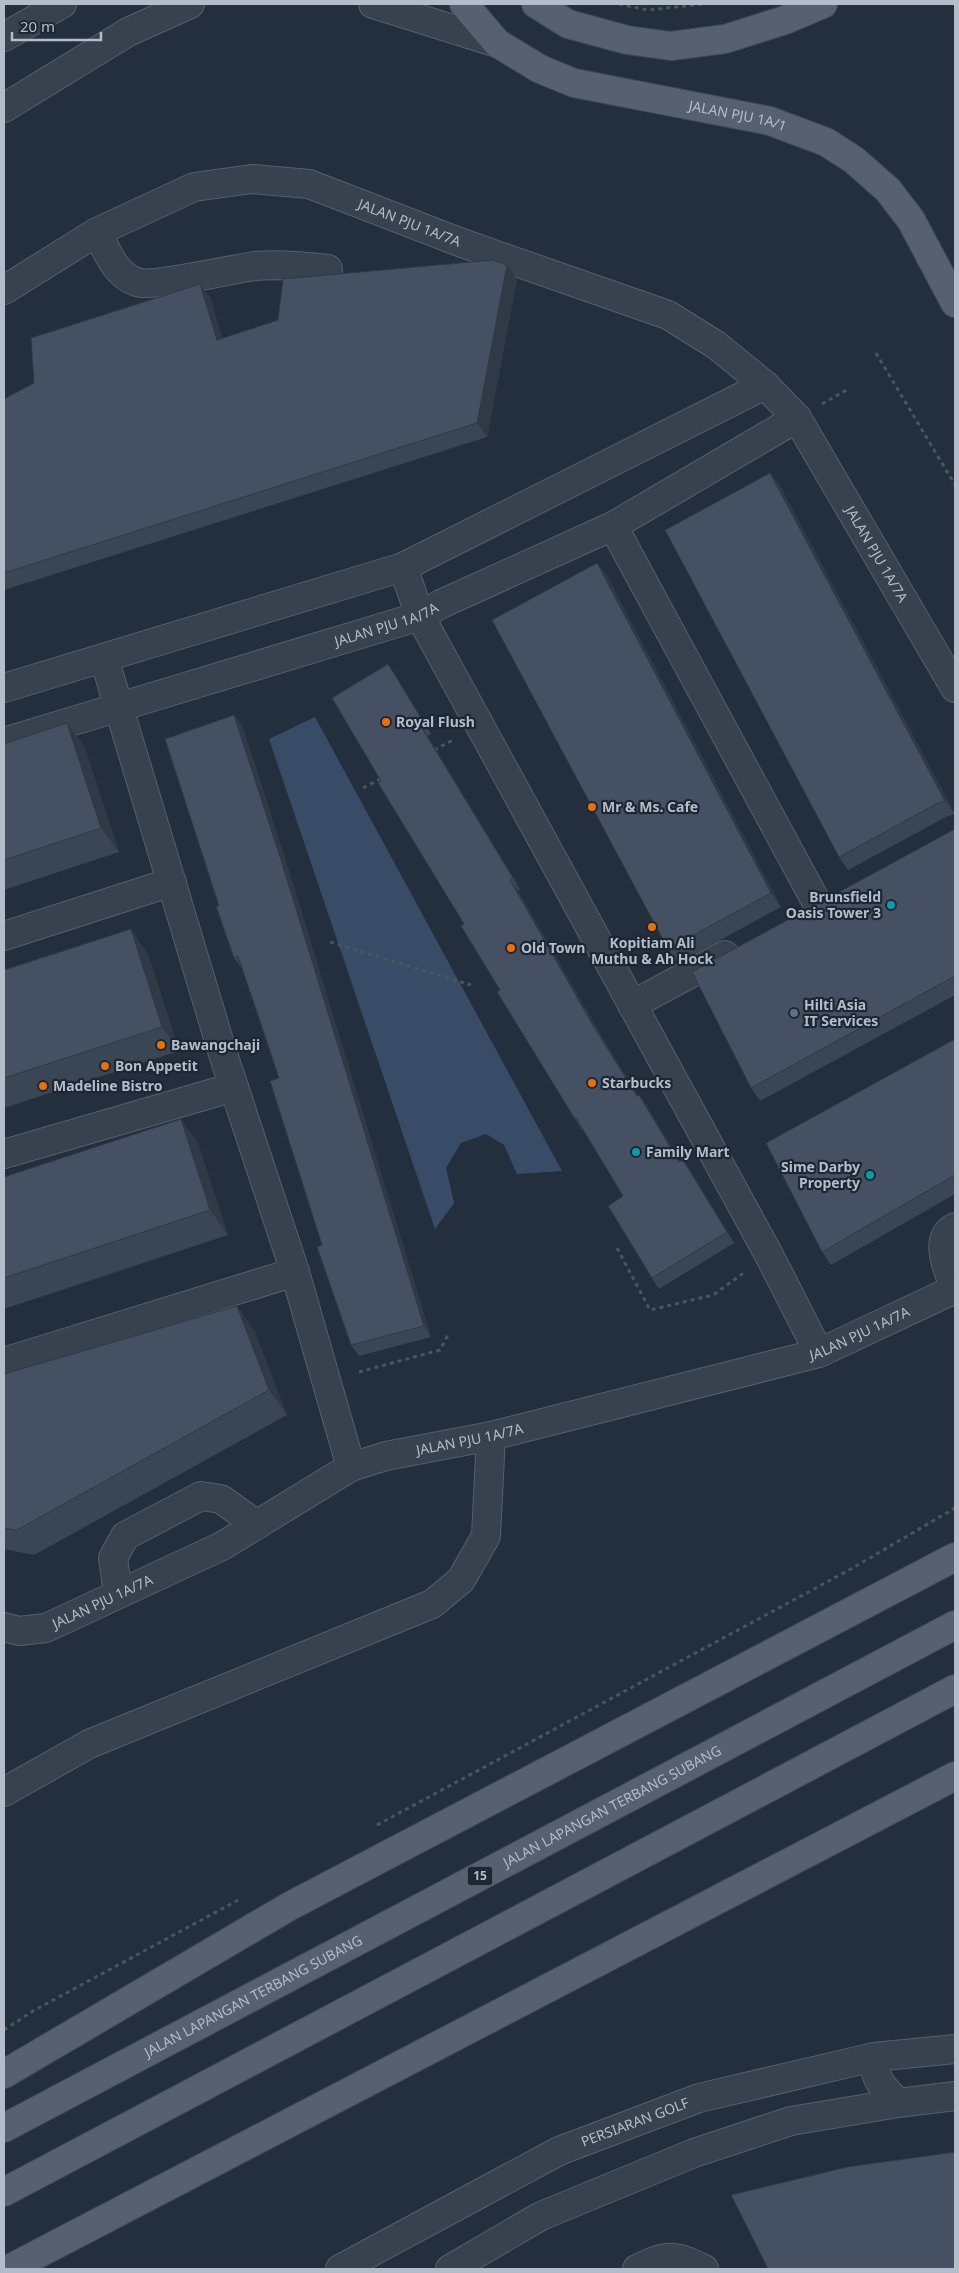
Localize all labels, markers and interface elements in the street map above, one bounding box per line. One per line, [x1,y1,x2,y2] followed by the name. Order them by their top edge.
[12,10,101,42] scale bar
[20,16,55,36] text: 20 m
[685,95,790,135] street label: JALAN PJU 1A/1
[354,193,464,251] street label: JALAN PJU 1A/7A
[840,500,913,606] street label: JALAN PJU 1A/7A
[330,598,442,651] street label: JALAN PJU 1A/7A
[396,712,475,731] place label: Royal Flush
[380,716,392,728] marker: Royal Flush
[602,797,698,816] place label: Mr & Ms. Cafe
[586,801,598,813] marker: Mr & Ms. Cafe
[786,887,881,922] place label: Brunsfield Oasis Tower 3
[885,899,897,911] marker: Brunsfield Oasis Tower 3
[646,921,658,933] marker: Kopitiam Ali Muthu & Ah Hock
[591,933,713,968] place label: Kopitiam Ali Muthu & Ah Hock
[521,938,585,957] place label: Old Town
[505,942,517,954] marker: Old Town
[804,995,878,1030] place label: Hilti Asia IT Services
[788,1007,800,1019] marker: Hilti Asia IT Services
[171,1035,260,1054] place label: Bawangchaji
[155,1039,167,1051] marker: Bawangchaji
[115,1056,198,1075] place label: Bon Appetit
[99,1060,111,1072] marker: Bon Appetit
[602,1073,671,1092] place label: Starbucks
[53,1076,163,1095] place label: Madeline Bistro
[586,1077,598,1089] marker: Starbucks
[37,1080,49,1092] marker: Madeline Bistro
[646,1142,730,1161] place label: Family Mart
[630,1146,642,1158] marker: Family Mart
[781,1157,860,1192] place label: Sime Darby Property
[864,1169,876,1181] marker: Sime Darby Property
[806,1302,913,1365] street label: JALAN PJU 1A/7A
[412,1418,525,1459] street label: JALAN PJU 1A/7A
[47,1570,156,1634] street label: JALAN PJU 1A/7A
[498,1740,724,1872] street label: JALAN LAPANGAN TERBANG SUBANG
[468,1866,492,1885] road number: 15
[139,1930,365,2062] street label: JALAN LAPANGAN TERBANG SUBANG
[578,2093,692,2151] street label: PERSIARAN GOLF

